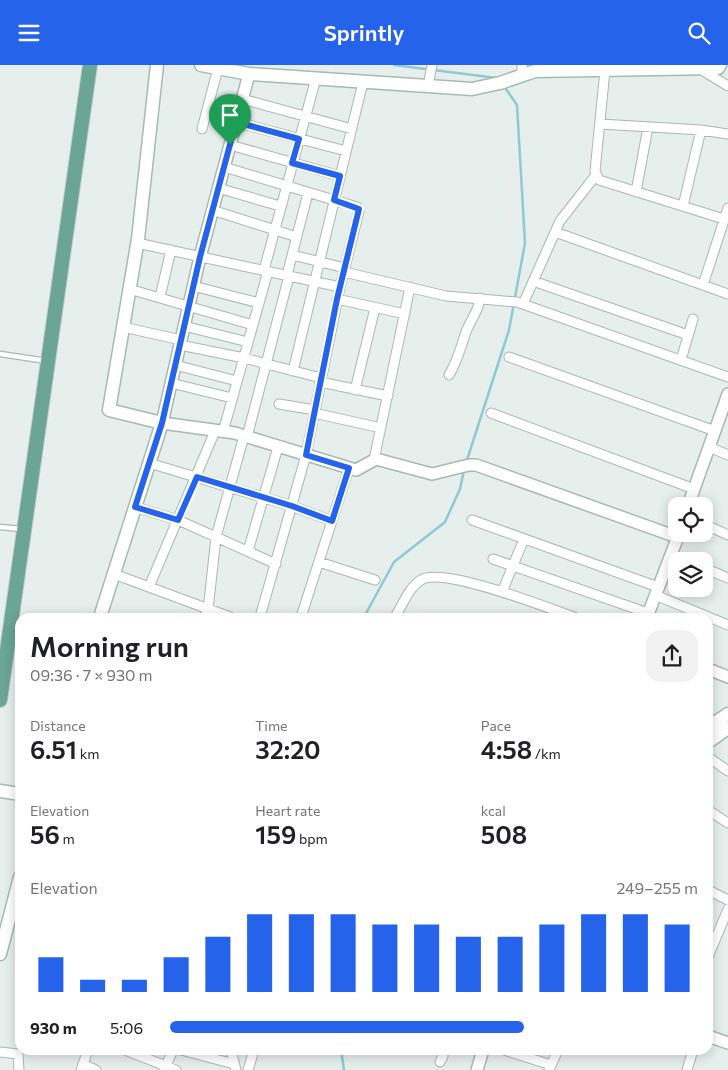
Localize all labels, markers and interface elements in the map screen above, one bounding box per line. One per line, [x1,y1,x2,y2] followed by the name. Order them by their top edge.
[15,19,43,47] icon: menu
[324,19,404,46] text: Sprintly
[685,19,713,47] icon: search
[209,94,251,145] pin
[216,101,244,129] icon: arrive
[668,497,713,597] map controls
[668,497,713,542] button: locate
[668,552,713,597] button: layers
[30,629,189,663] text: Morning run
[646,630,698,682] button: share
[30,665,153,684] text: 09:36 · 7 × 930 m
[30,717,86,734] text: Distance
[255,717,288,734] text: Time
[481,717,511,734] text: Pace
[30,734,77,764] text: 6.51
[255,734,321,764] text: 32:20
[481,734,532,764] text: 4:58
[77,745,99,762] text: km
[532,745,561,762] text: /km
[30,802,89,819] text: Elevation
[255,802,320,819] text: Heart rate
[481,802,506,819] text: kcal
[30,819,60,849] text: 56
[255,819,296,849] text: 159
[481,819,527,849] text: 508
[60,830,75,847] text: m
[296,830,328,847] text: bpm
[30,878,98,897] text: Elevation
[616,878,698,897] text: 249–255 m
[30,1018,77,1037] text: 930 m
[110,1018,143,1037] text: 5:06

